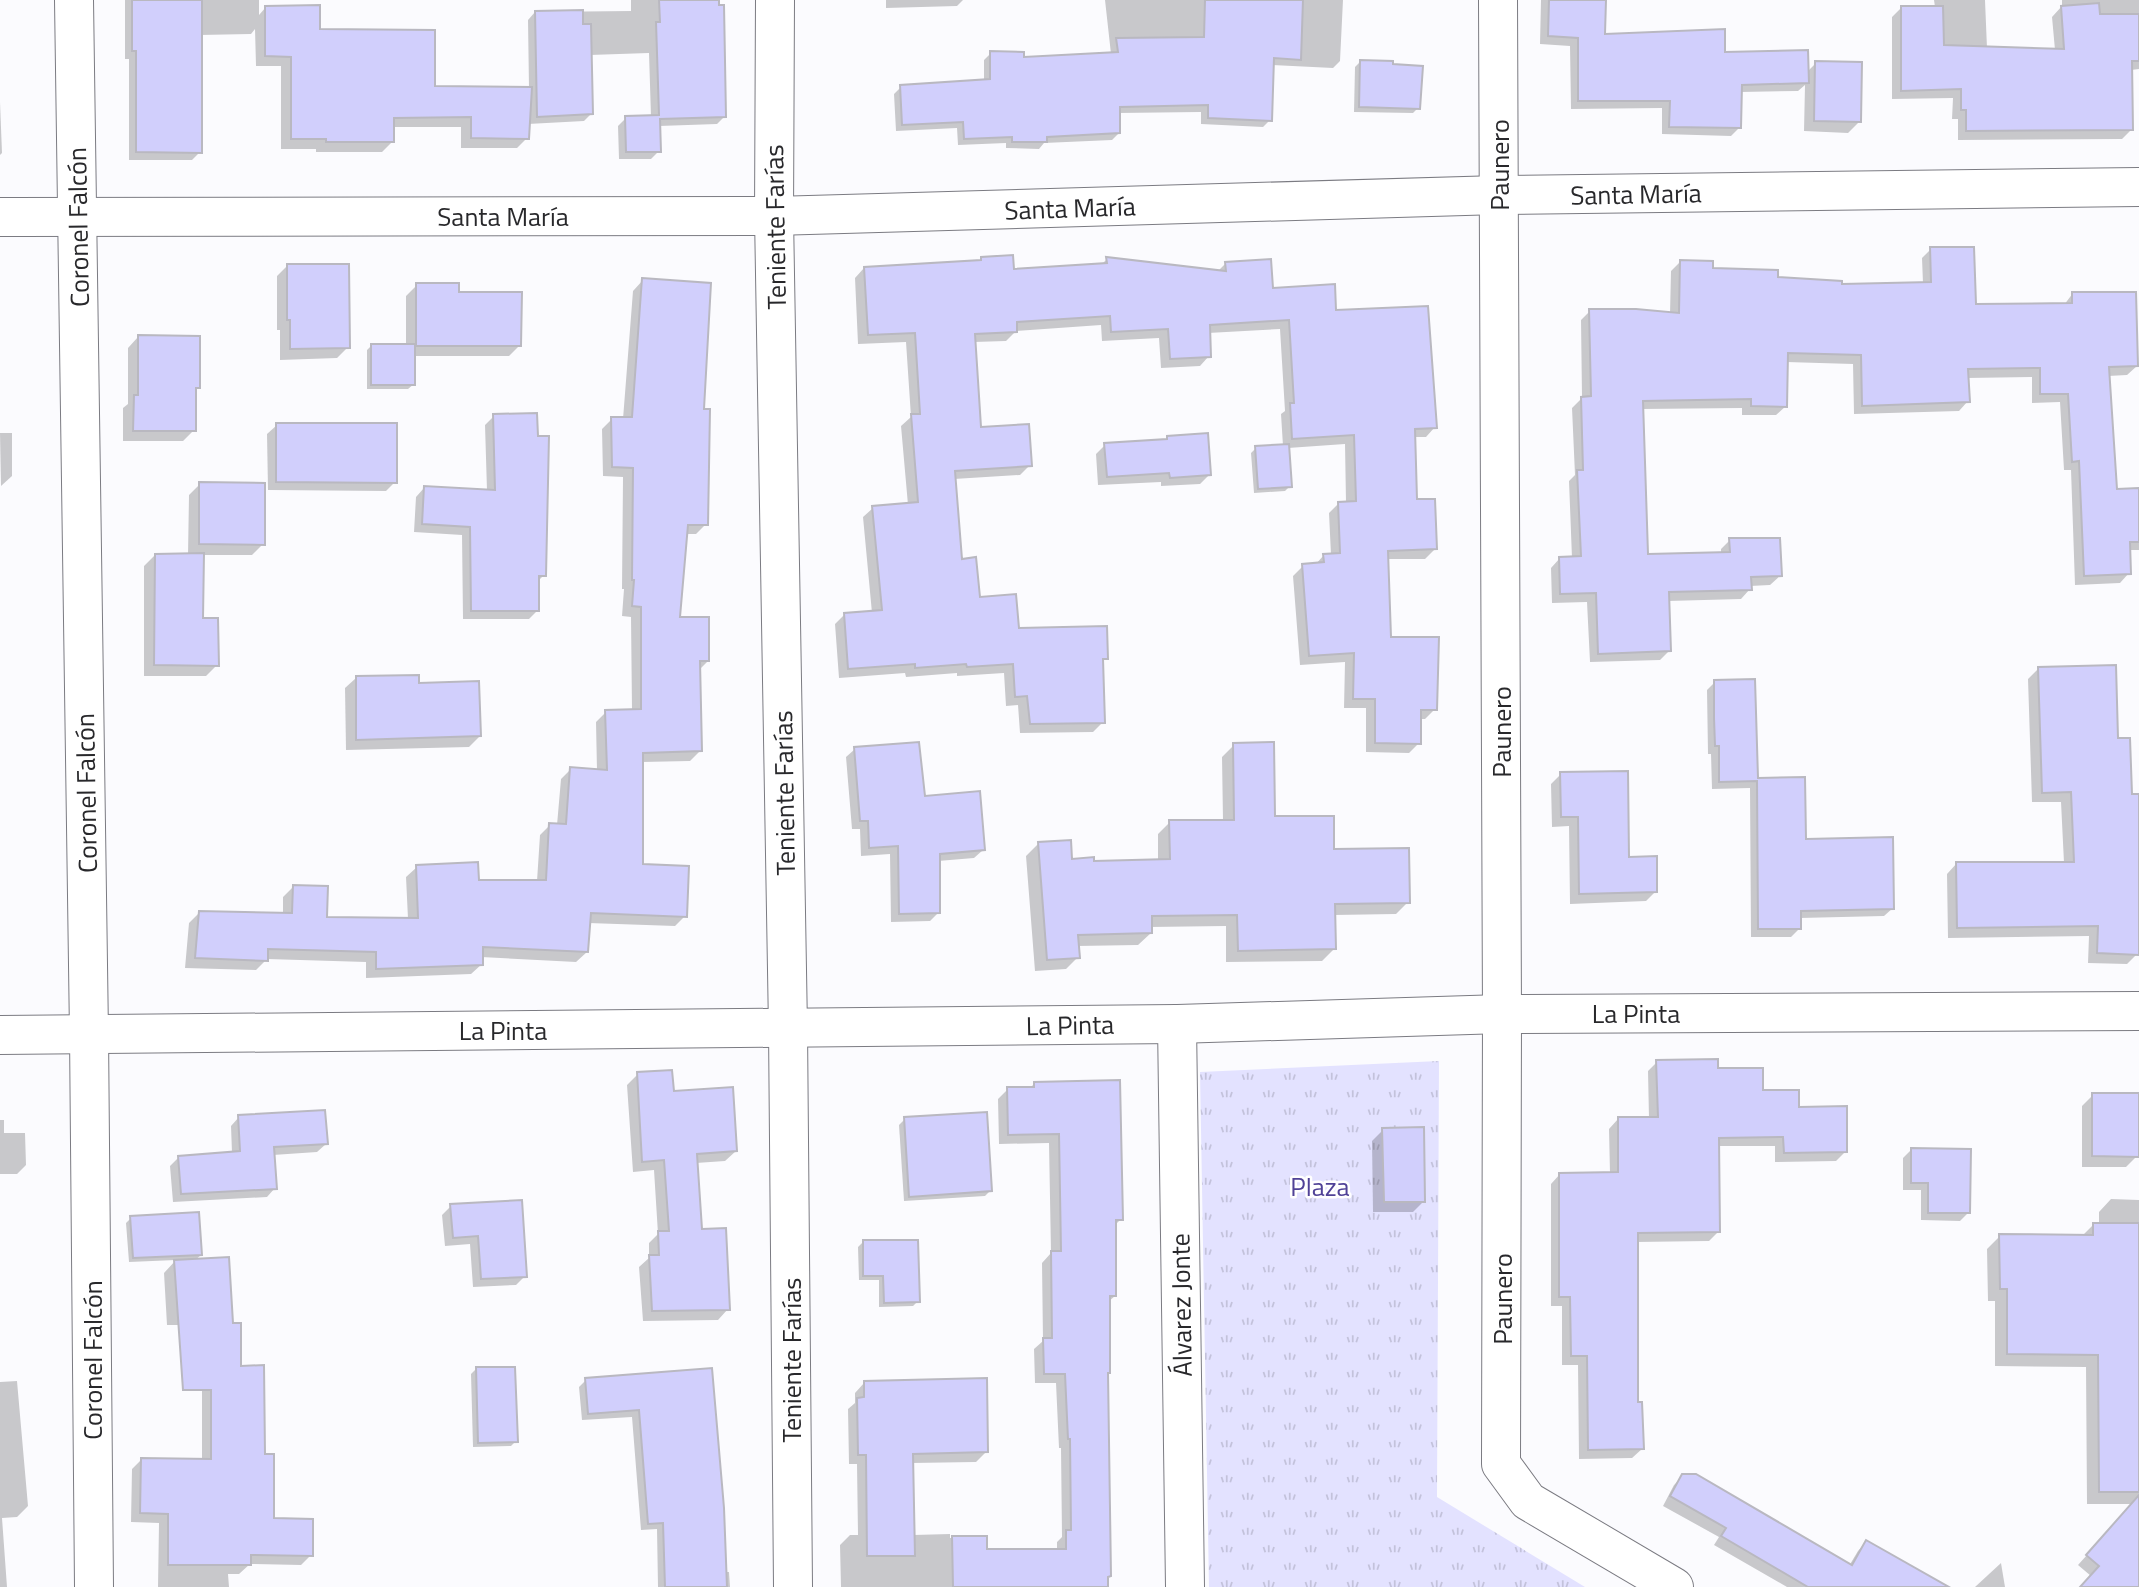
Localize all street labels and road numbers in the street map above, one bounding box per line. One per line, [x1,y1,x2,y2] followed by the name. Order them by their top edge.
[1480,119,1519,211] street label: Paunero
[754,144,796,310] street label: Teniente Farías
[57,147,99,307] street label: Coronel Falcón
[1570,173,1702,215] street label: Santa María
[1004,186,1136,230] street label: Santa María
[437,197,569,236] street label: Santa María
[1482,686,1521,778] street label: Paunero
[763,710,805,876] street label: Teniente Farías
[65,713,107,873] street label: Coronel Falcón
[1592,994,1680,1033] street label: La Pinta
[1025,1005,1115,1045] street label: La Pinta
[459,1011,547,1050] street label: La Pinta
[1160,1233,1202,1377] street label: Álvarez Jonte
[1483,1253,1522,1345] street label: Paunero
[772,1278,811,1442] street label: Teniente Farías
[73,1280,112,1440] street label: Coronel Falcón

